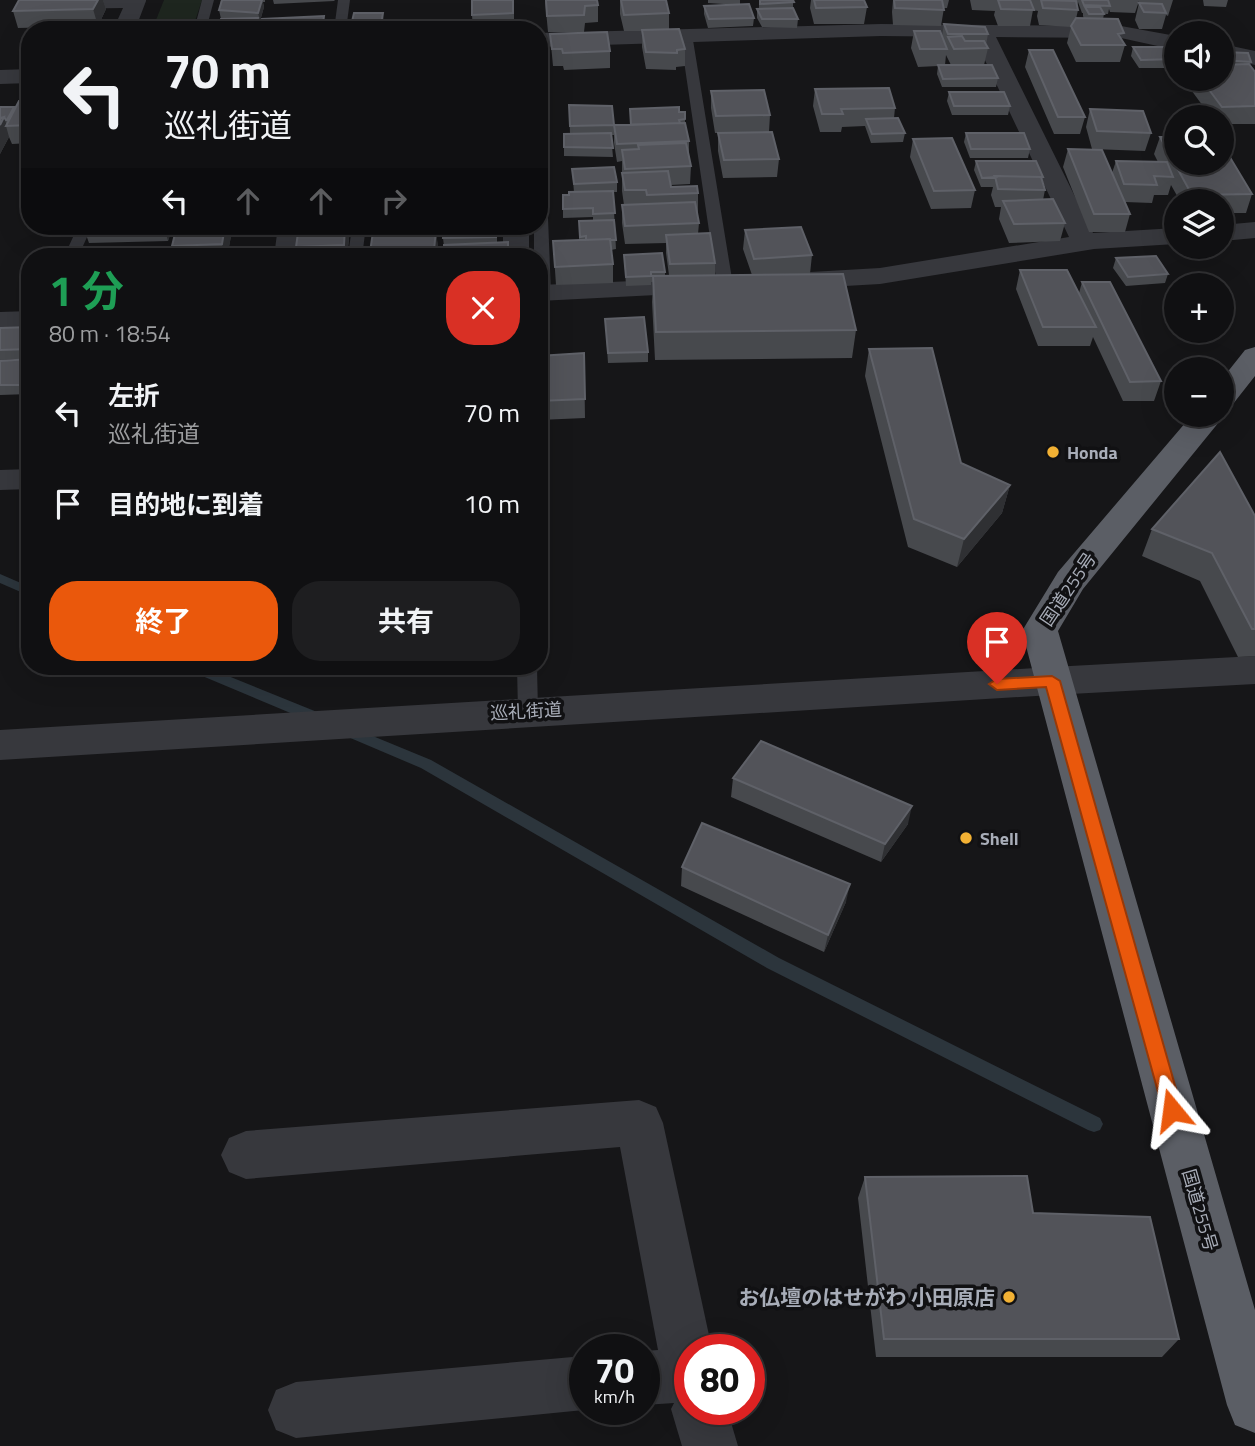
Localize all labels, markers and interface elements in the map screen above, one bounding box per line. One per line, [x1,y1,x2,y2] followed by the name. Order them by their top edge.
[1164,21,1234,427] map controls
[1164,21,1234,91] button: sound
[164,32,271,107] text: 70 m
[49,49,140,140] icon: left
[164,101,292,149] text: 巡礼街道
[1164,105,1234,175] button: search
[156,182,194,220] icon: left
[229,182,267,220] icon: ahead
[302,182,340,220] icon: ahead
[375,182,413,220] icon: right
[1164,189,1234,259] button: layers
[49,258,124,322] text: 1 分
[446,271,520,345] button: close
[1164,273,1234,343] button: +
[49,316,171,351] text: 80 m · 18:54
[1164,357,1234,427] button: −
[108,376,160,415] text: 左折
[463,393,520,432] text: 70 m
[49,394,87,432] icon: left
[108,416,200,451] text: 巡礼街道
[1067,439,1118,466] place label: Honda
[1045,444,1061,460] marker: Honda
[463,484,520,523] text: 10 m
[49,485,87,523] icon: arrive
[108,485,264,524] text: 目的地に到着
[1033,547,1103,631] street label: 国道255号
[49,581,278,661] button: 終了
[292,581,520,661] button: 共有
[967,612,1027,684] pin
[978,623,1016,661] icon: arrive
[489,696,563,726] street label: 巡礼街道
[980,825,1019,852] place label: Shell
[958,830,974,846] marker: Shell
[1135,1073,1209,1147] position arrow
[1175,1166,1225,1254] street label: 国道255号
[738,1281,995,1313] place label: お仏壇のはせがわ 小田原店
[1001,1289,1017,1305] marker: お仏壇のはせがわ 小田原店
[674,1334,765,1425] speed limit sign: 80
[595,1343,634,1397] text: 70
[594,1383,635,1410] text: km/h

